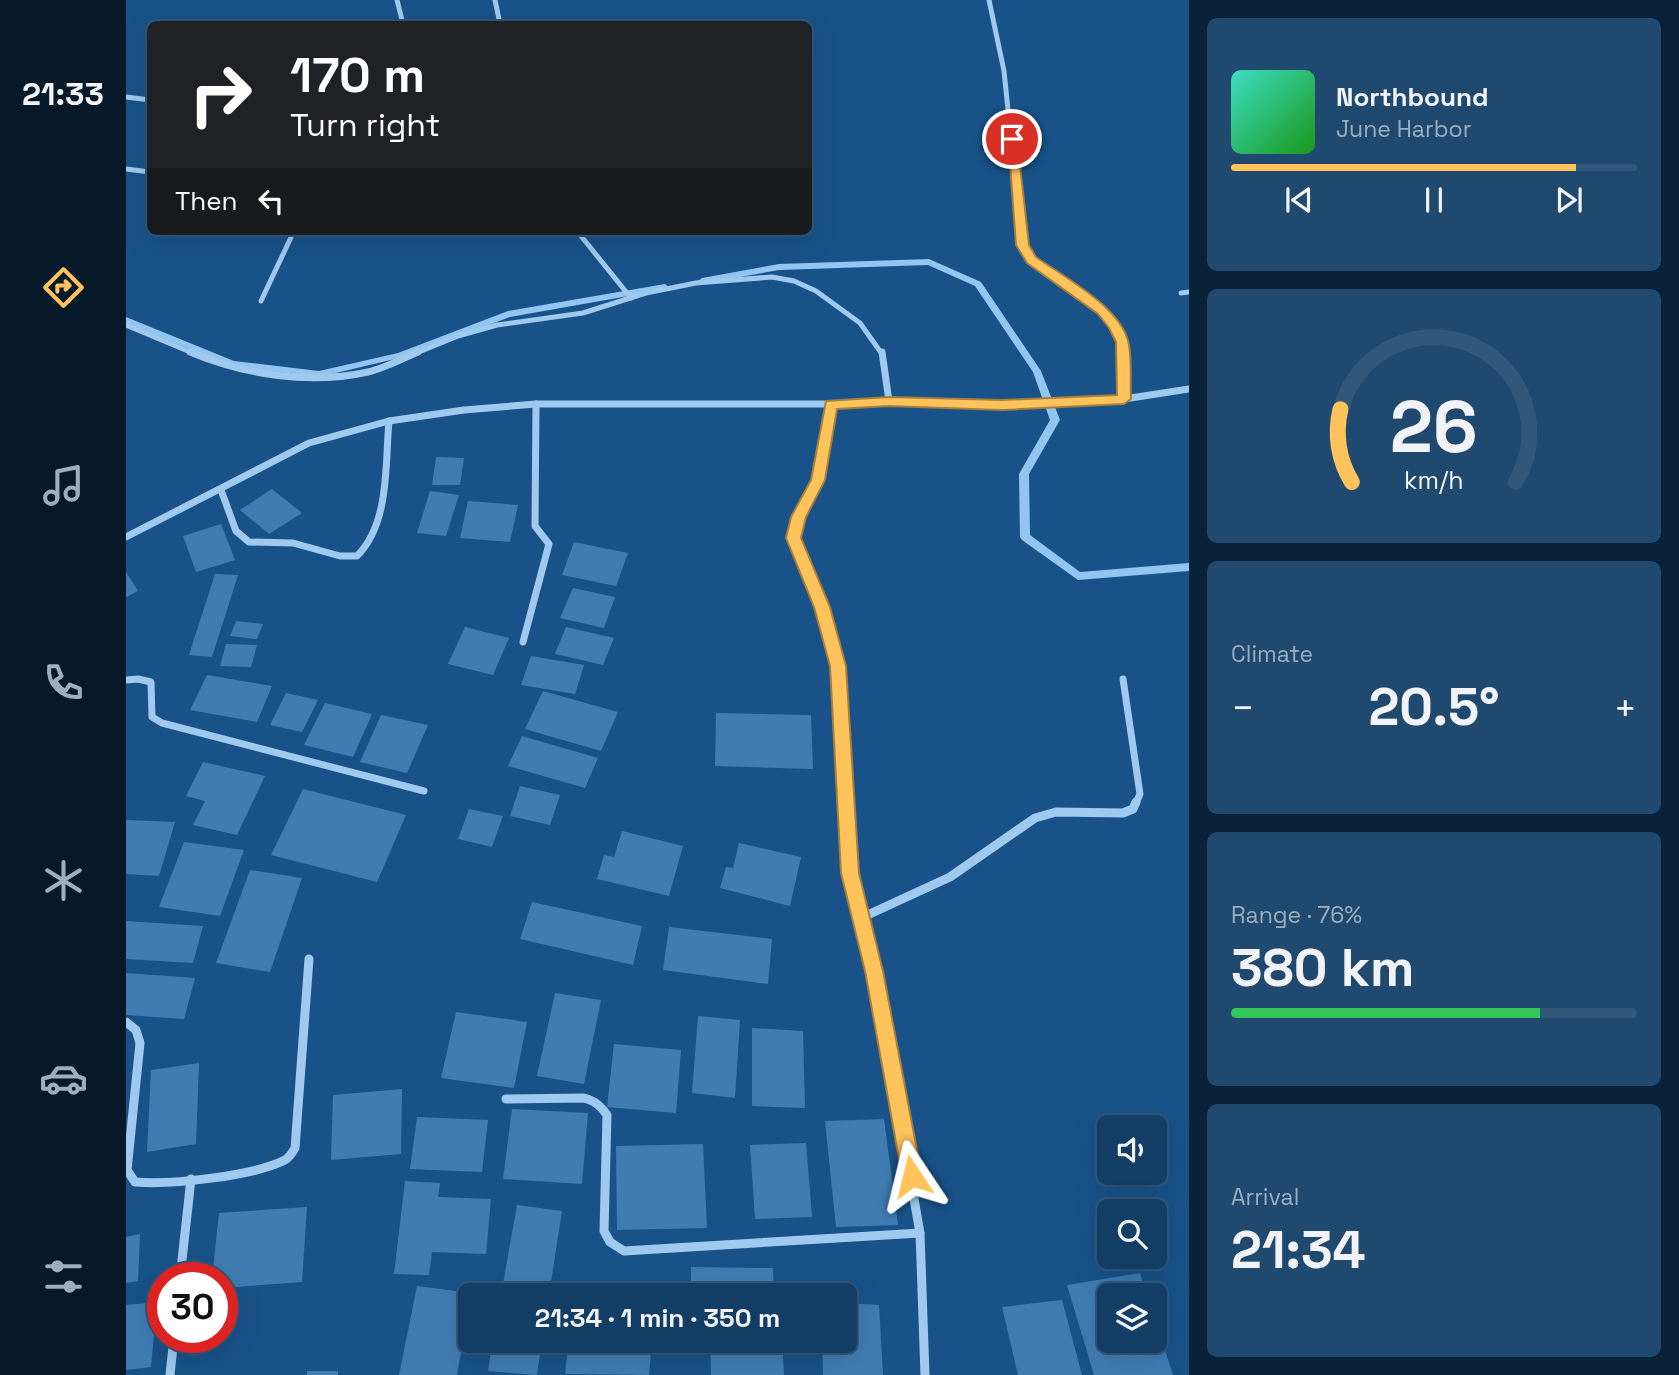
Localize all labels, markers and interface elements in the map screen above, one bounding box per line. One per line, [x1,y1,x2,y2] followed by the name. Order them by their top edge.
[290,44,425,106] text: 170 m
[175,49,266,140] icon: right
[22,74,104,114] text: 21:33
[1336,80,1489,114] text: Northbound
[290,105,440,145] text: Turn right
[982,109,1042,169] pin
[1336,114,1471,144] text: June Harbor
[993,120,1031,158] icon: arrive
[1280,181,1318,219] icon: previous
[1415,181,1453,219] icon: pause
[1550,181,1588,219] icon: next
[252,182,290,220] icon: left
[175,184,238,218] text: Then
[39,263,88,312] icon: directions
[1390,381,1478,474] text: 26
[39,461,88,510] icon: music
[1404,464,1464,496] text: km/h
[1231,639,1313,669] text: Climate
[39,658,88,707] icon: phone
[1368,674,1500,740] text: 20.5°
[1231,684,1255,732] text: −
[1613,684,1637,732] text: +
[39,856,88,905] icon: climate
[1231,900,1362,930] text: Range · 76%
[1231,935,1414,1001] text: 380 km
[39,1054,88,1103] icon: car
[1097,1115,1167,1353] map controls
[1097,1115,1167,1185] button: sound
[875,1139,949,1213] position arrow
[1231,1182,1299,1212] text: Arrival
[1097,1199,1167,1269] button: search
[1231,1217,1366,1283] text: 21:34
[39,1252,88,1301] icon: filters
[147,1262,238,1353] speed limit sign: 30
[1097,1283,1167,1353] button: layers
[535,1301,780,1335] text: 21:34 · 1 min · 350 m

